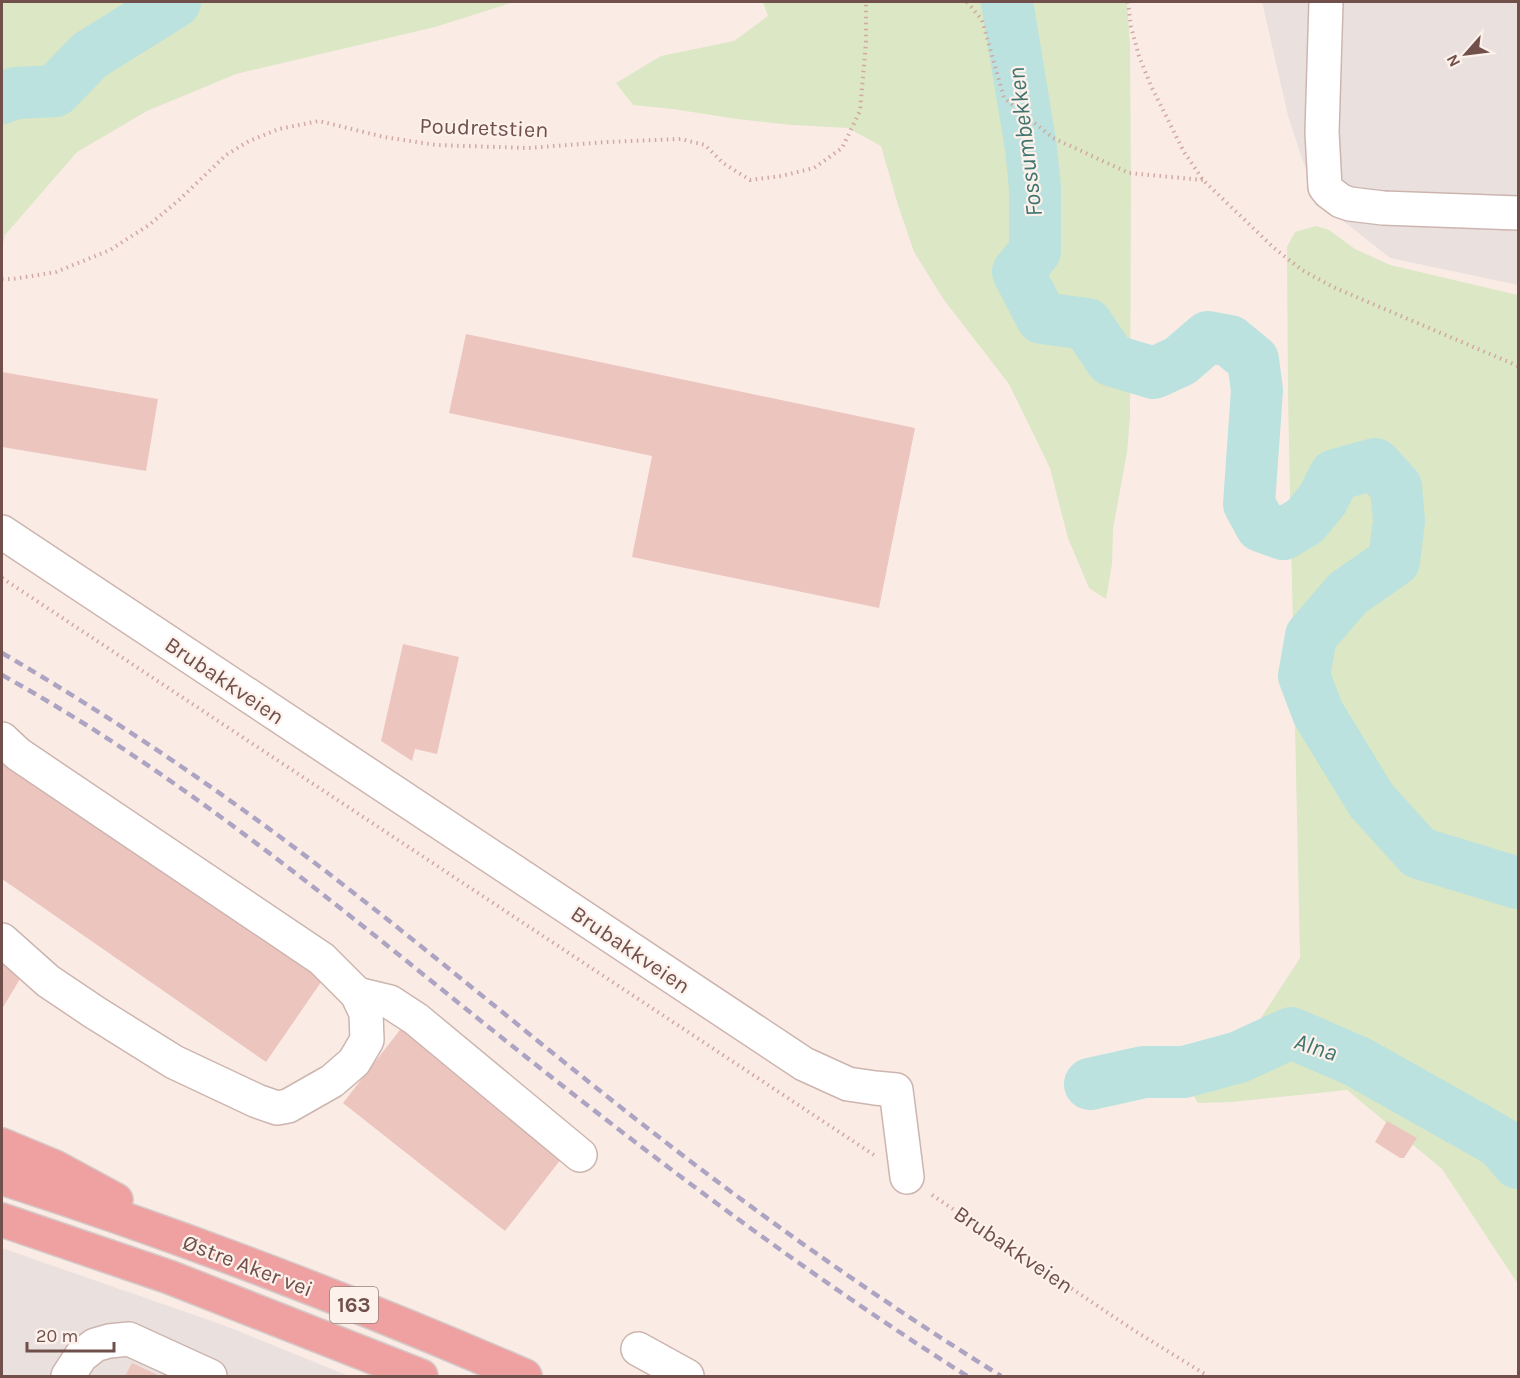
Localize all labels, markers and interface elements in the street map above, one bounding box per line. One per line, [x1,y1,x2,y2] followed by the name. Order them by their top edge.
[1436,24,1496,84] north arrow
[1442,51,1464,70] text: N
[1002,65,1048,219] water label: Fossumbekken
[419,113,549,143] street label: Poudretstien
[160,631,289,730] street label: Brubakkveien
[566,900,695,999] street label: Brubakkveien
[1291,1027,1341,1067] water label: Alna
[949,1200,1078,1299] street label: Brubakkveien
[179,1229,316,1303] street label: Østre Aker vei
[330,1287,378,1323] road number: 163
[27,1315,114,1353] scale bar
[36,1325,78,1347] text: 20 m

